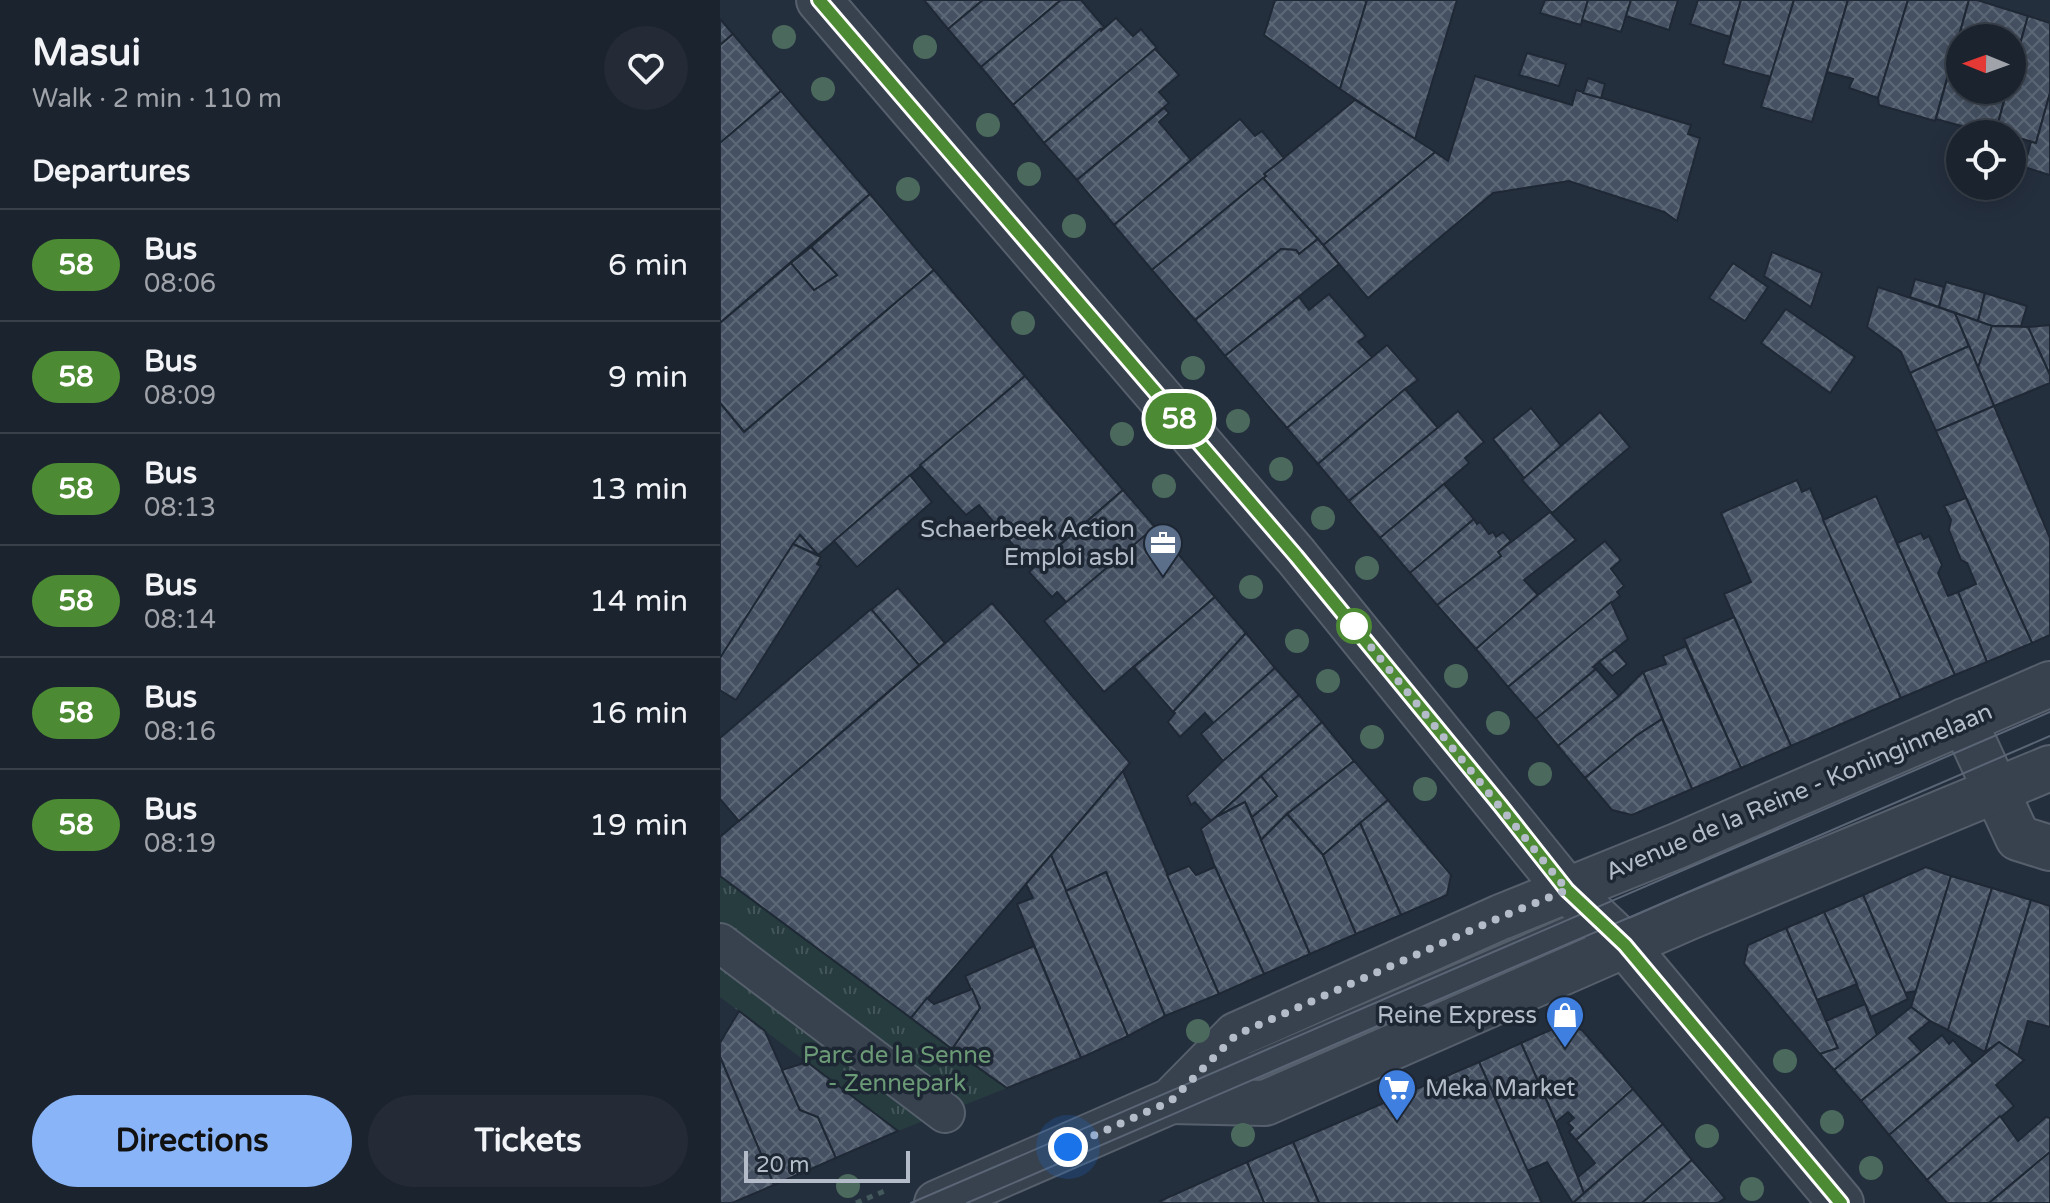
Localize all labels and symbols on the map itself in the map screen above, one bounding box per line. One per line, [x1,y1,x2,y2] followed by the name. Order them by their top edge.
[1946,24,2026,104] north arrow
[1143,393,1215,445] line badge: 58
[920,515,1135,572] place label: Schaerbeek Action Emploi asbl
[1142,522,1184,577] office icon: Schaerbeek Action Emploi asbl
[1337,609,1371,643] unlabelled marker
[1601,697,1997,887] street label: Avenue de la Reine - Koninginnelaan
[1544,994,1586,1049] shop icon: Reine Express
[1377,1001,1537,1030] place label: Reine Express
[803,1041,991,1098] park label: Parc de la Senne - Zennepark
[1376,1067,1418,1122] supermarket icon: Meka Market
[1425,1074,1575,1103] place label: Meka Market
[1048,1127,1088,1167] your location
[744,1147,910,1183] scale bar

